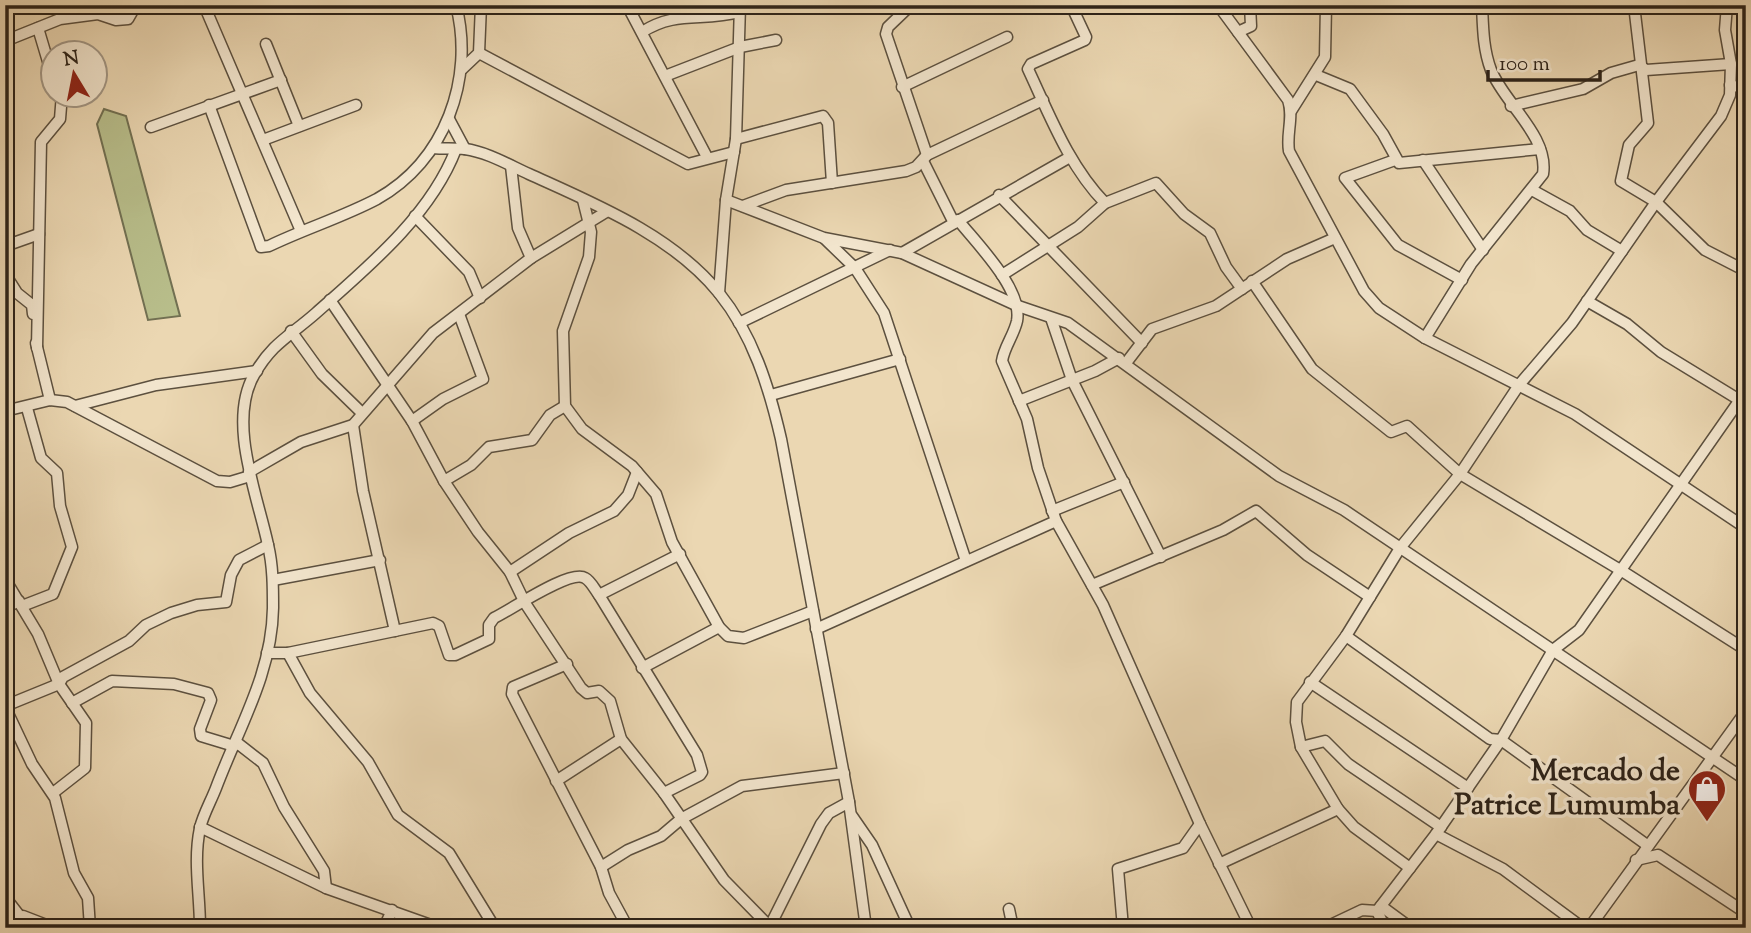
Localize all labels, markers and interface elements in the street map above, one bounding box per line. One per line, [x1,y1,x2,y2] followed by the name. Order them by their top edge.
[38,38,108,108] north arrow
[1488,38,1600,82] scale bar
[62,45,81,74] text: N
[1499,50,1550,80] text: 100 m
[1454,751,1680,828] place label: Mercado de Patrice Lumumba
[1686,768,1728,823] shop icon: Mercado de Patrice Lumumba

